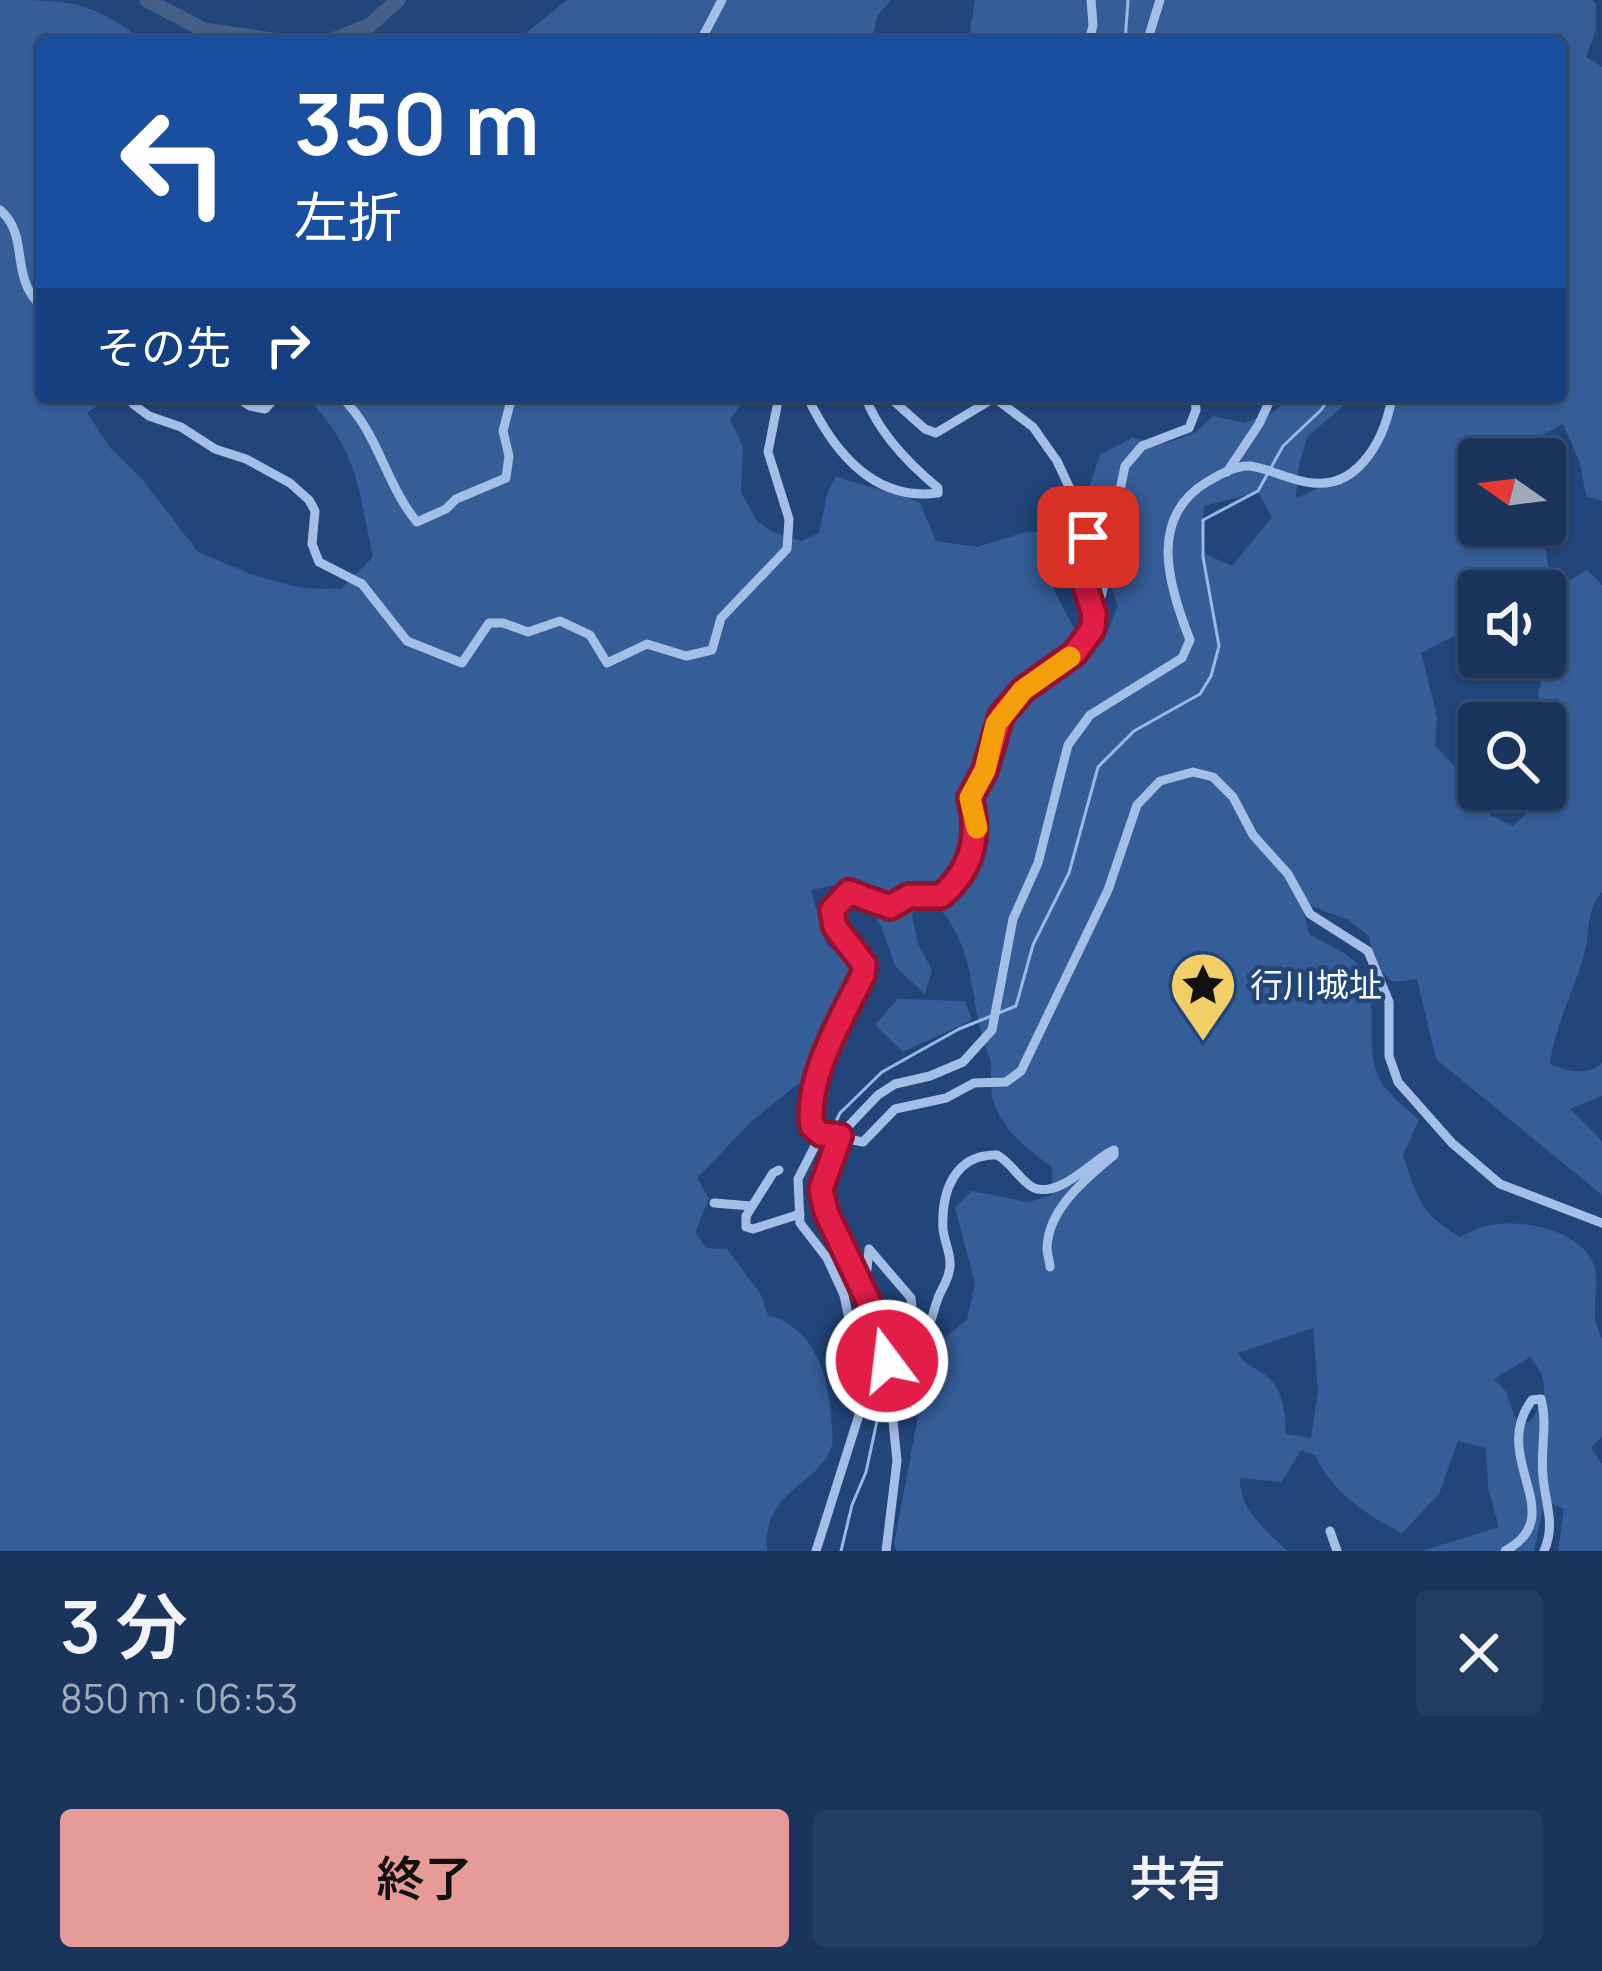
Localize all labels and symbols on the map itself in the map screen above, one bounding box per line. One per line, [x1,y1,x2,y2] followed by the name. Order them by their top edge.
[1458,438,1566,546] north arrow
[1037,486,1139,588] pin
[1168,950,1238,1044] place icon: 行川城址
[1250,962,1382,1007] place label: 行川城址
[824,1298,950,1424] position arrow

